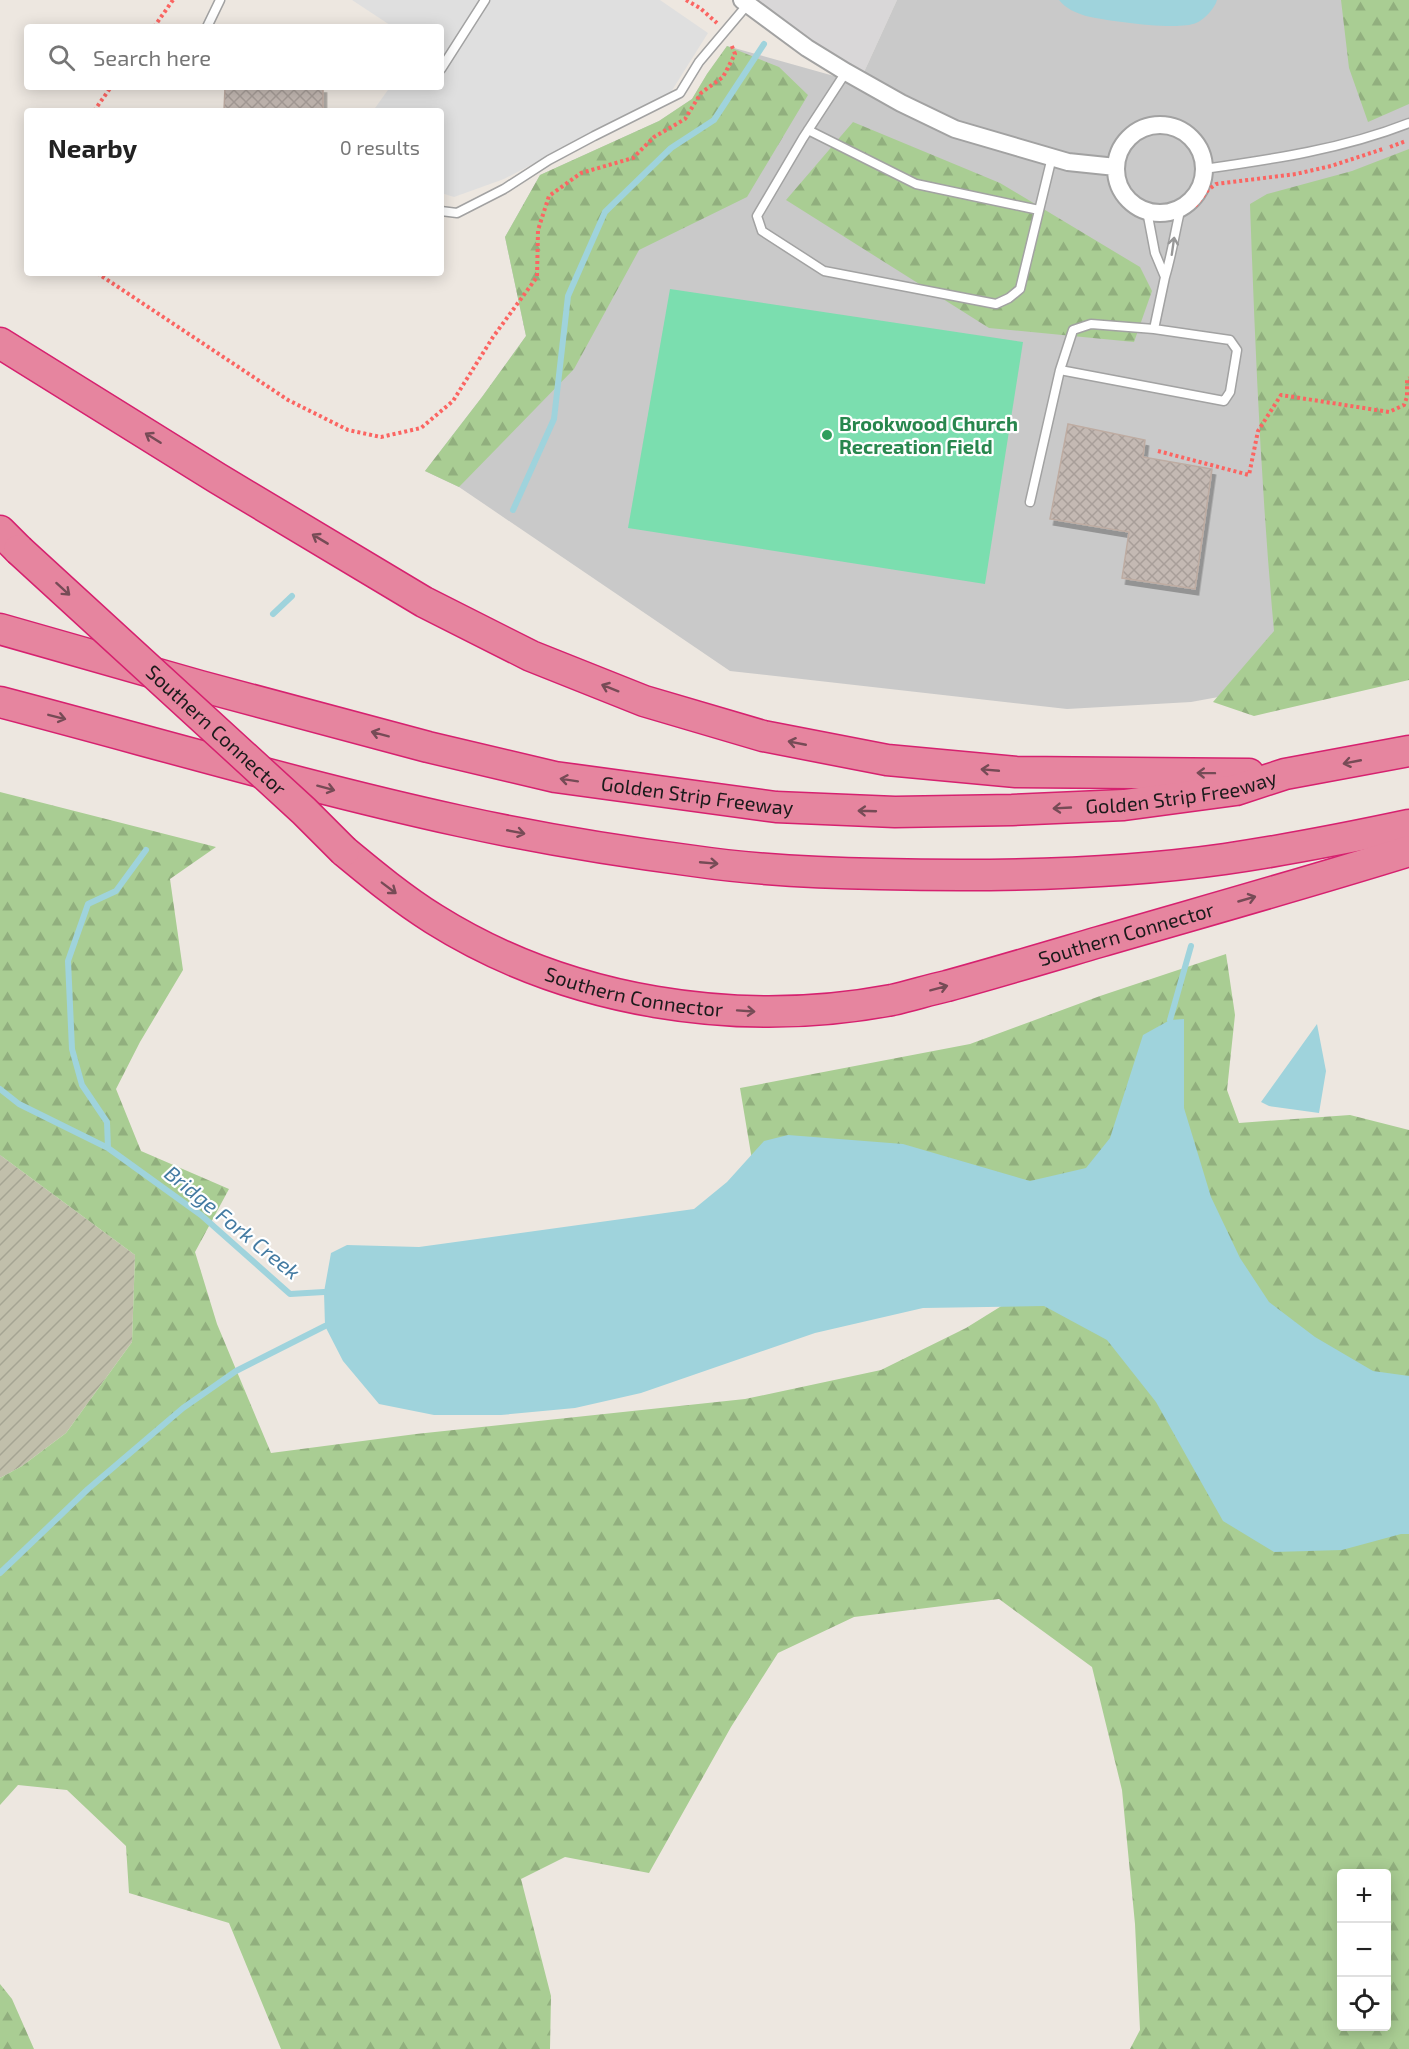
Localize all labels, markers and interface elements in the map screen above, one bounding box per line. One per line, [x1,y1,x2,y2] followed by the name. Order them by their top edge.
[24,24,444,90] search box
[45,41,78,74] icon: search
[93,44,211,70] text: Search here
[48,132,137,163] text: Nearby
[340,135,420,159] text: 0 results
[1168,237,1179,257] one-way arrow
[839,411,1018,458] place label: Brookwood Church Recreation Field
[820,428,834,442] marker: Brookwood Church Recreation Field
[145,432,162,444] one-way arrow
[312,533,329,545] one-way arrow
[55,582,70,596] one-way arrow
[141,659,292,800] street label: Southern Connector
[601,682,620,693] one-way arrow
[47,712,66,723] one-way arrow
[370,728,389,739] one-way arrow
[788,737,807,748] one-way arrow
[1342,757,1362,768] one-way arrow
[980,764,1000,775] one-way arrow
[1085,764,1280,818] street label: Golden Strip Freeway
[1196,767,1216,779] one-way arrow
[600,770,794,819] street label: Golden Strip Freeway
[560,774,580,785] one-way arrow
[317,783,336,794] one-way arrow
[1053,803,1073,814] one-way arrow
[858,805,878,817] one-way arrow
[506,827,526,838] one-way arrow
[698,858,718,869] one-way arrow
[381,881,397,894] one-way arrow
[1237,893,1256,904] one-way arrow
[1035,896,1217,970] street label: Southern Connector
[542,961,724,1021] street label: Southern Connector
[929,981,948,993] one-way arrow
[736,1006,756,1017] one-way arrow
[160,1160,306,1284] water label: Bridge Fork Creek
[1337,1869,1391,2031] map controls
[1337,1869,1391,1923] button: +
[1337,1923,1391,1977] button: −
[1337,1977,1391,2031] button: locate

